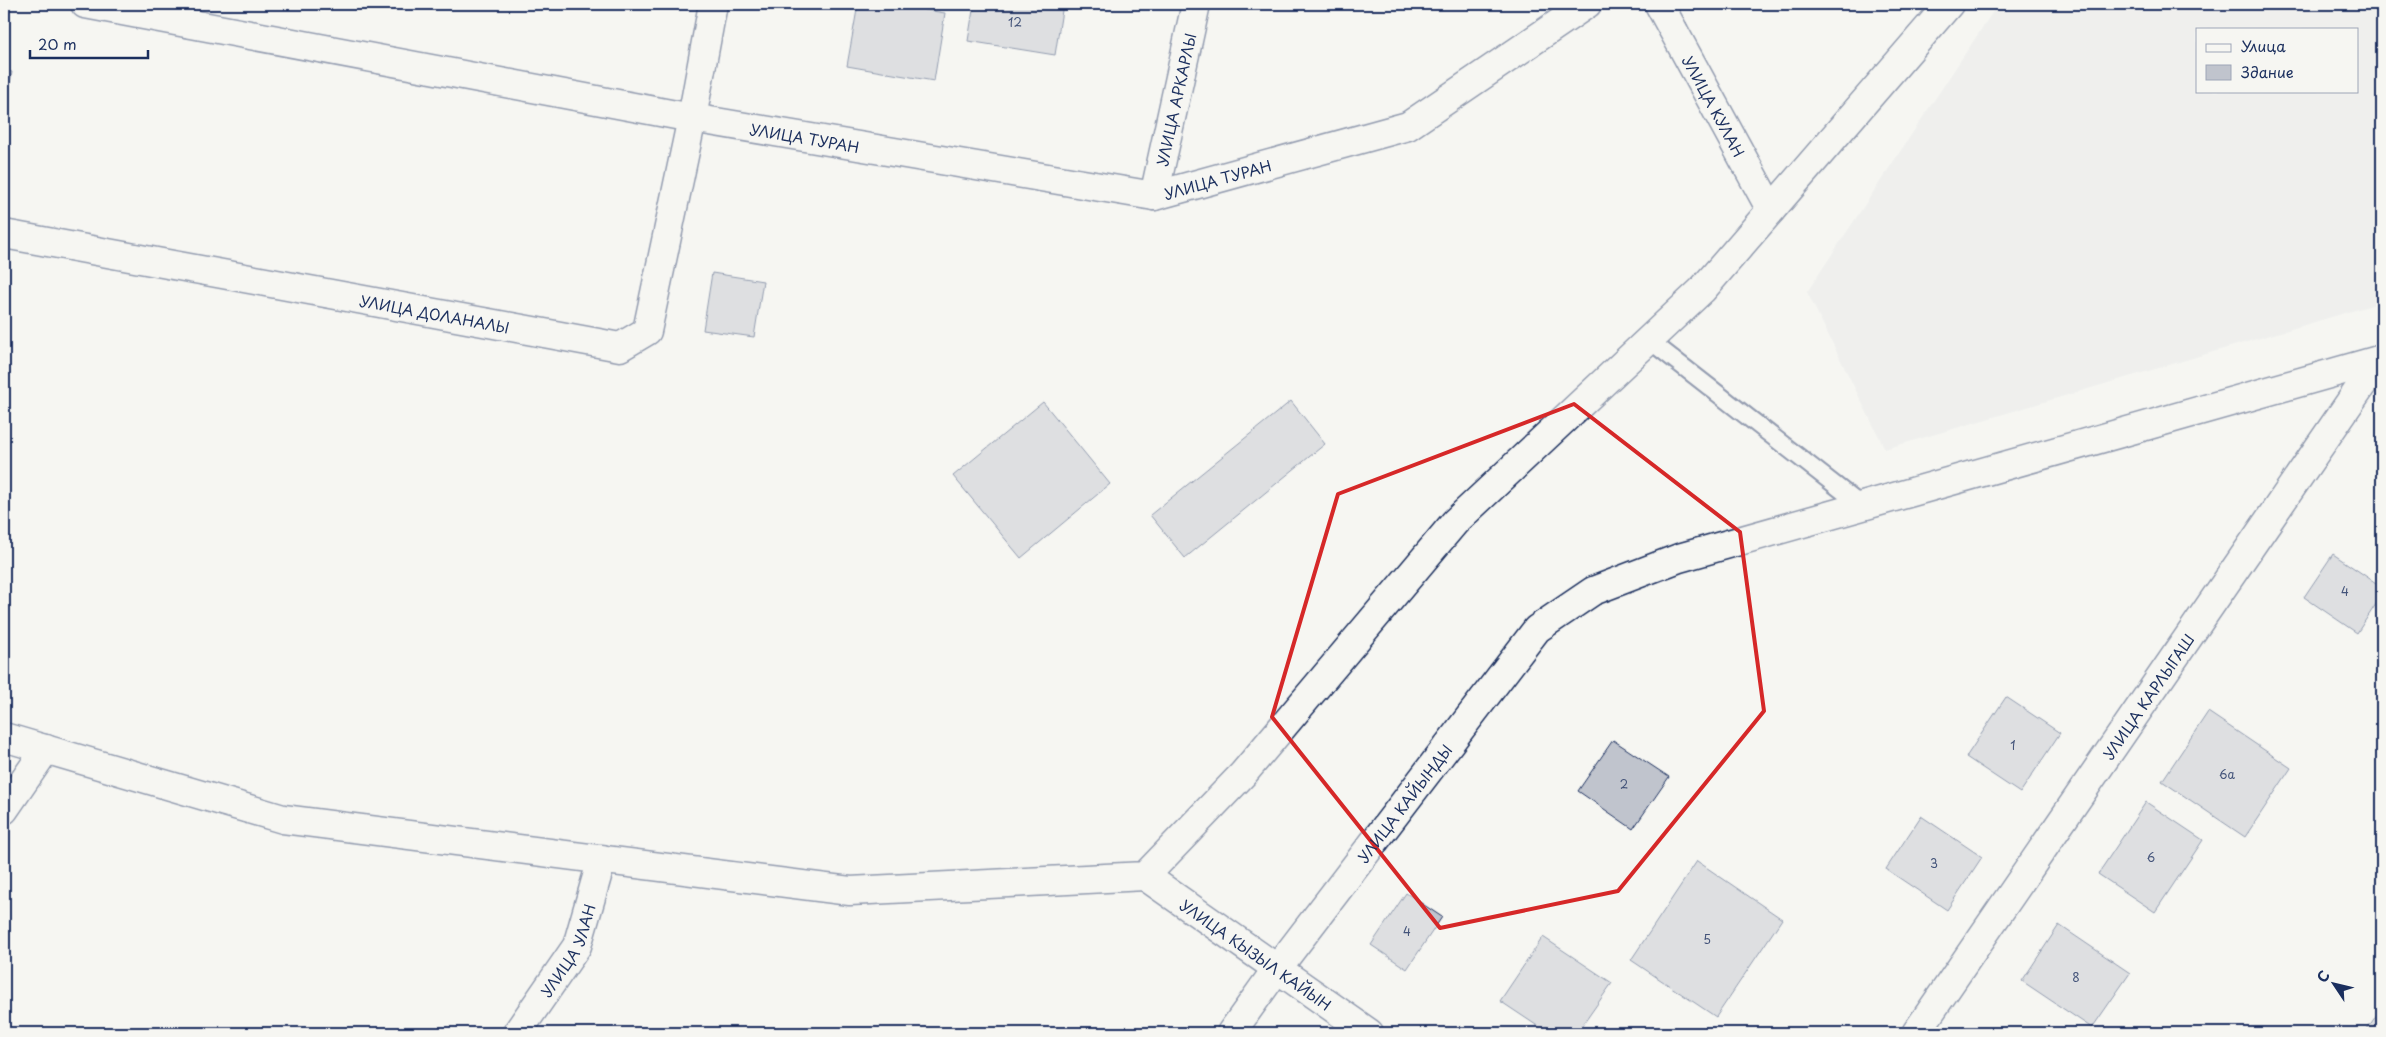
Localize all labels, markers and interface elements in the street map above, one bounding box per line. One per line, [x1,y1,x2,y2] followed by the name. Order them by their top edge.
[1008,13,1022,31] house number: 12
[30,28,148,60] scale bar
[2196,28,2358,92] legend
[1149,31,1201,168] street label: УЛИЦА АРКАРЛЫ
[38,32,77,55] text: 20 m
[2241,34,2286,57] text: Улица
[1678,51,1751,161] street label: УЛИЦА КУЛАН
[2241,60,2294,83] text: Здание
[748,116,861,158] street label: УЛИЦА ТУРАН
[1161,153,1274,204] street label: УЛИЦА ТУРАН
[358,288,512,338] street label: УЛИЦА ДОЛАНАЛЫ
[2341,582,2349,600] house number: 4
[2096,629,2199,764] street label: УЛИЦА КАРЛЫГАШ
[2010,736,2016,754] house number: 1
[1351,739,1457,867] street label: УЛИЦА КАЙЫНДЫ
[2219,765,2235,783] house number: 6а
[1620,775,1628,793] house number: 2
[2147,848,2155,866] house number: 6
[1930,854,1938,872] house number: 3
[1176,893,1337,1015] street label: УЛИЦА КЫЗЫЛ КАЙЫН
[534,901,600,1001] street label: УЛИЦА УЛАН
[1403,922,1411,940] house number: 4
[1703,930,1711,948] house number: 5
[2308,960,2358,1010] north arrow
[2311,966,2335,987] text: С
[2072,968,2080,986] house number: 8

